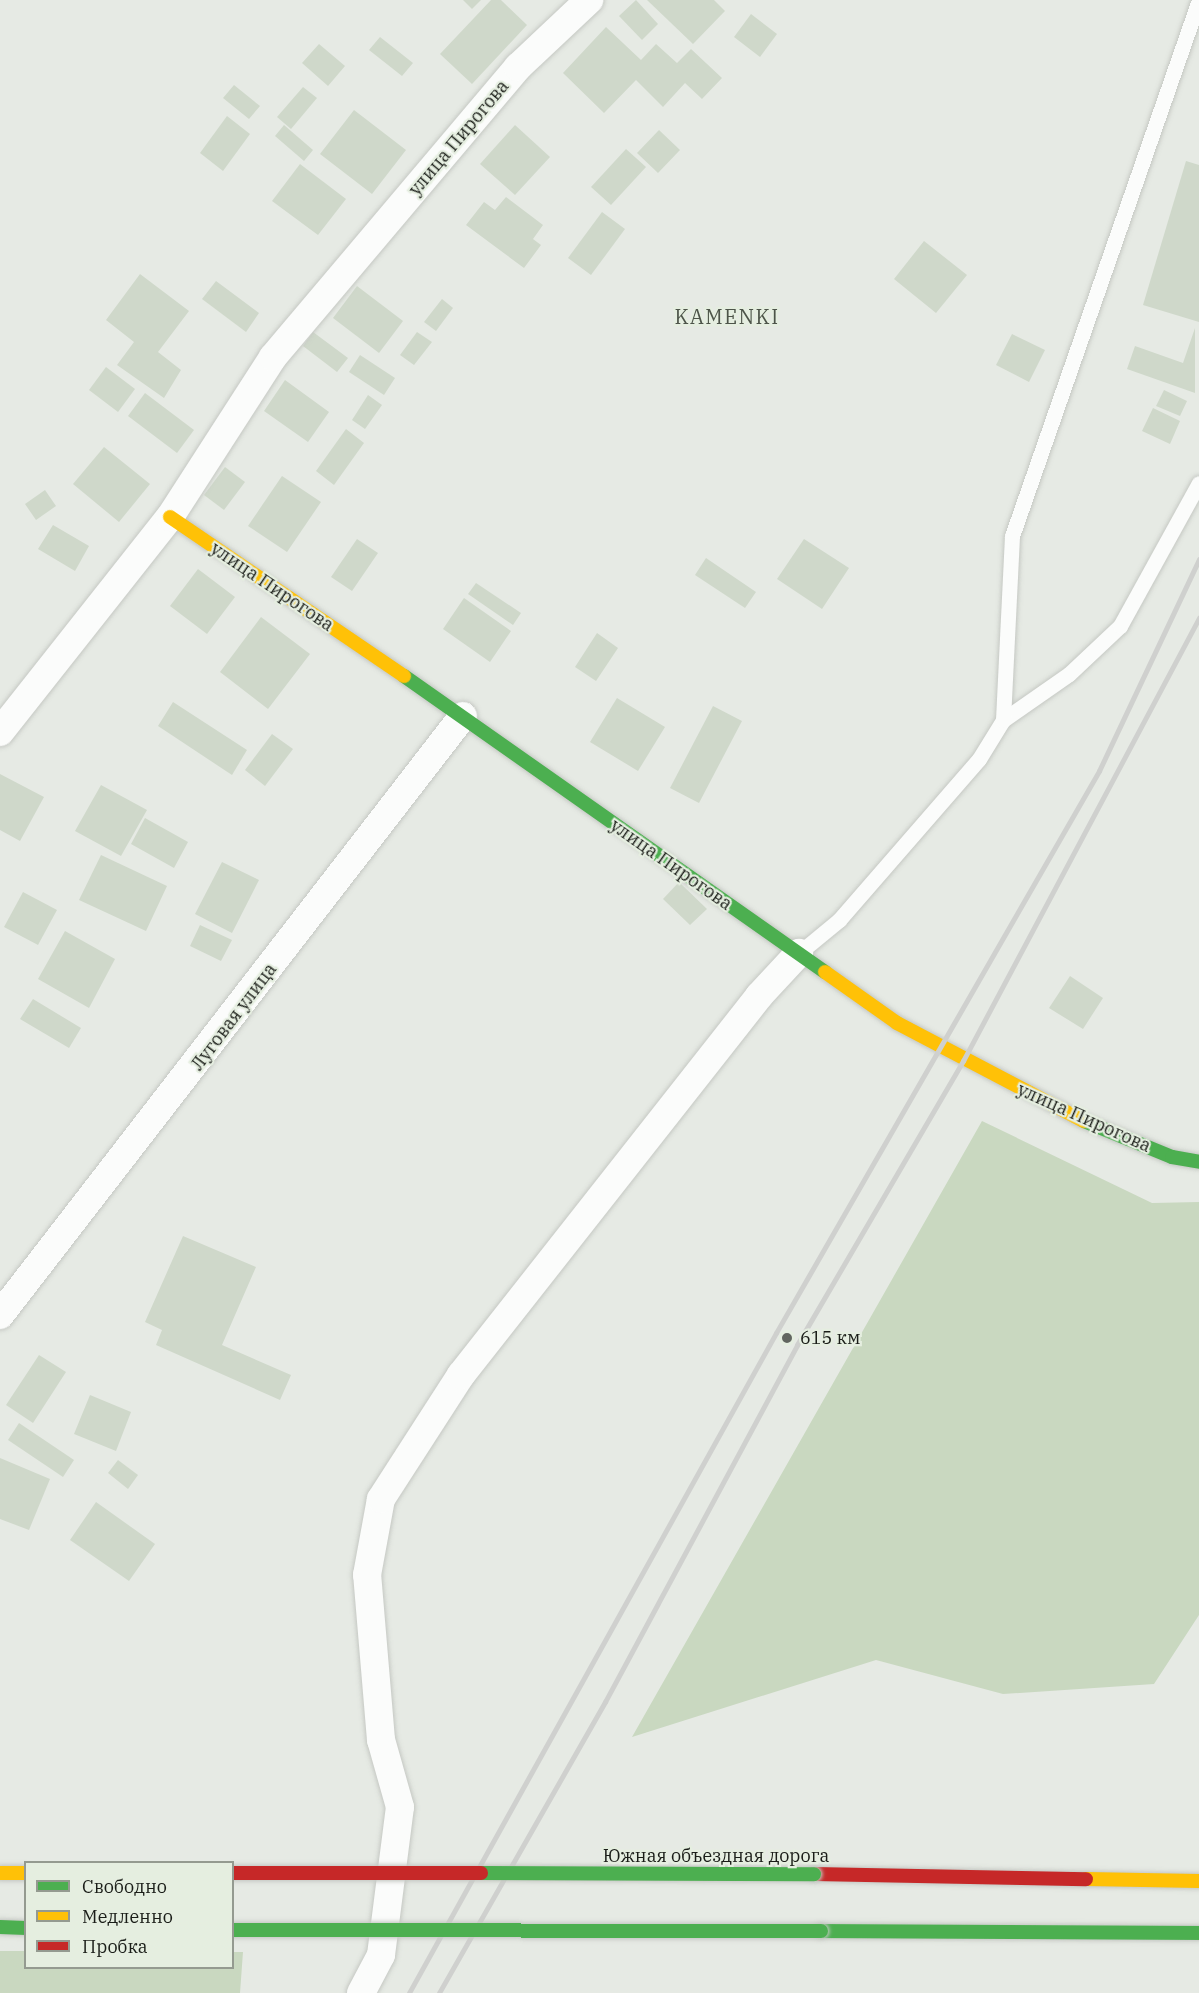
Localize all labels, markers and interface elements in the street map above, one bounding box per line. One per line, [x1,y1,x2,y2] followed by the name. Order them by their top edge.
[405,76,513,200] street label: улица Пирогова
[674,304,780,328] district label: KAMENKI
[206,538,338,636] street label: улица Пирогова
[606,815,736,915] street label: улица Пирогова
[187,959,281,1075] street label: Луговая улица
[1014,1079,1154,1157] street label: улица Пирогова
[800,1327,861,1349] place label: 615 км
[778,1329,796,1347] marker: 615 км
[603,1845,829,1867] street label: Южная объездная дорога
[24,1861,234,1969] legend
[82,1875,167,1898] text: Свободно
[82,1905,173,1928] text: Медленно
[82,1935,148,1958] text: Пробка

